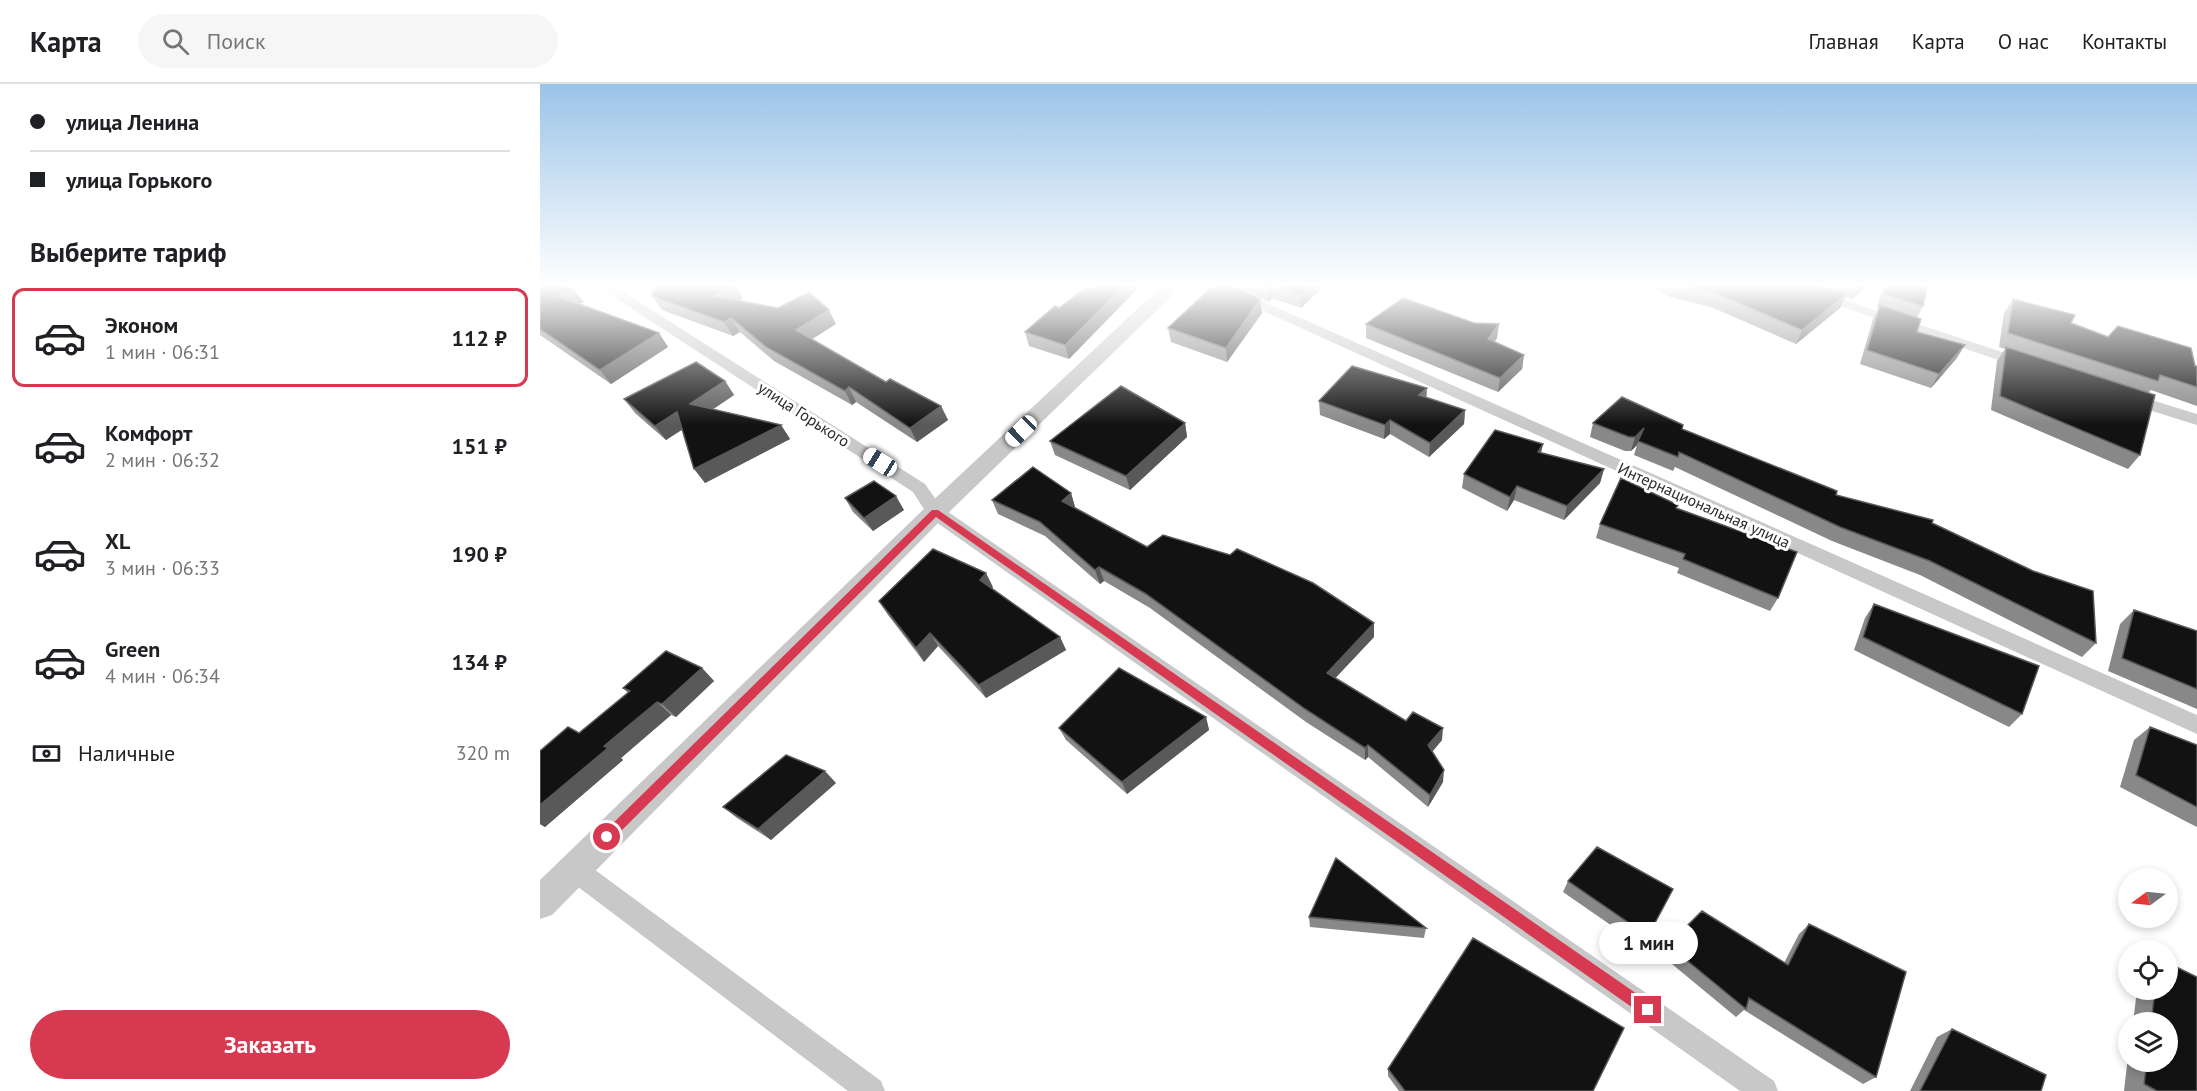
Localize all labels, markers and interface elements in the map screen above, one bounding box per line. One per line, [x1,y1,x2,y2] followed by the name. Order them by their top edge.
[138,14,558,68] search box
[30,23,102,60] text: Карта
[159,25,192,58] icon: search
[207,27,266,55] text: Поиск
[1808,28,1879,55] text: Главная
[1912,28,1965,55] text: Карта
[1998,28,2049,55] text: О нас
[2082,28,2167,55] text: Контакты
[66,108,199,136] text: улица Ленина
[66,166,212,194] text: улица Горького
[30,235,226,269] text: Выберите тариф
[33,311,87,365] icon: car
[105,311,178,339] text: Эконом
[452,324,507,352] text: 112 ₽
[105,339,220,365] text: 1 мин · 06:31
[754,377,854,451] street label: улица Горького
[1002,412,1040,450] car
[33,419,87,473] icon: car
[105,419,193,447] text: Комфорт
[452,432,507,460] text: 151 ₽
[860,445,900,479] car
[105,447,220,473] text: 2 мин · 06:32
[1615,458,1793,552] street label: Интернациональная улица
[33,527,87,581] icon: car
[105,527,130,555] text: XL
[452,540,507,568] text: 190 ₽
[105,555,220,581] text: 3 мин · 06:33
[33,635,87,689] icon: car
[105,635,160,663] text: Green
[452,648,507,676] text: 134 ₽
[105,663,220,689] text: 4 мин · 06:34
[30,737,63,770] icon: cash
[78,739,175,767] text: Наличные
[456,740,510,766] text: 320 m
[593,823,620,850] route start
[2118,868,2178,928] north arrow
[2118,868,2178,1072] map controls
[1598,923,1698,965] callout: 1 мин
[1623,930,1674,956] text: 1 мин
[2118,940,2178,1000] button: locate
[1634,996,1661,1023] route end
[30,1010,510,1079] button: Заказать
[2118,1012,2178,1072] button: layers

